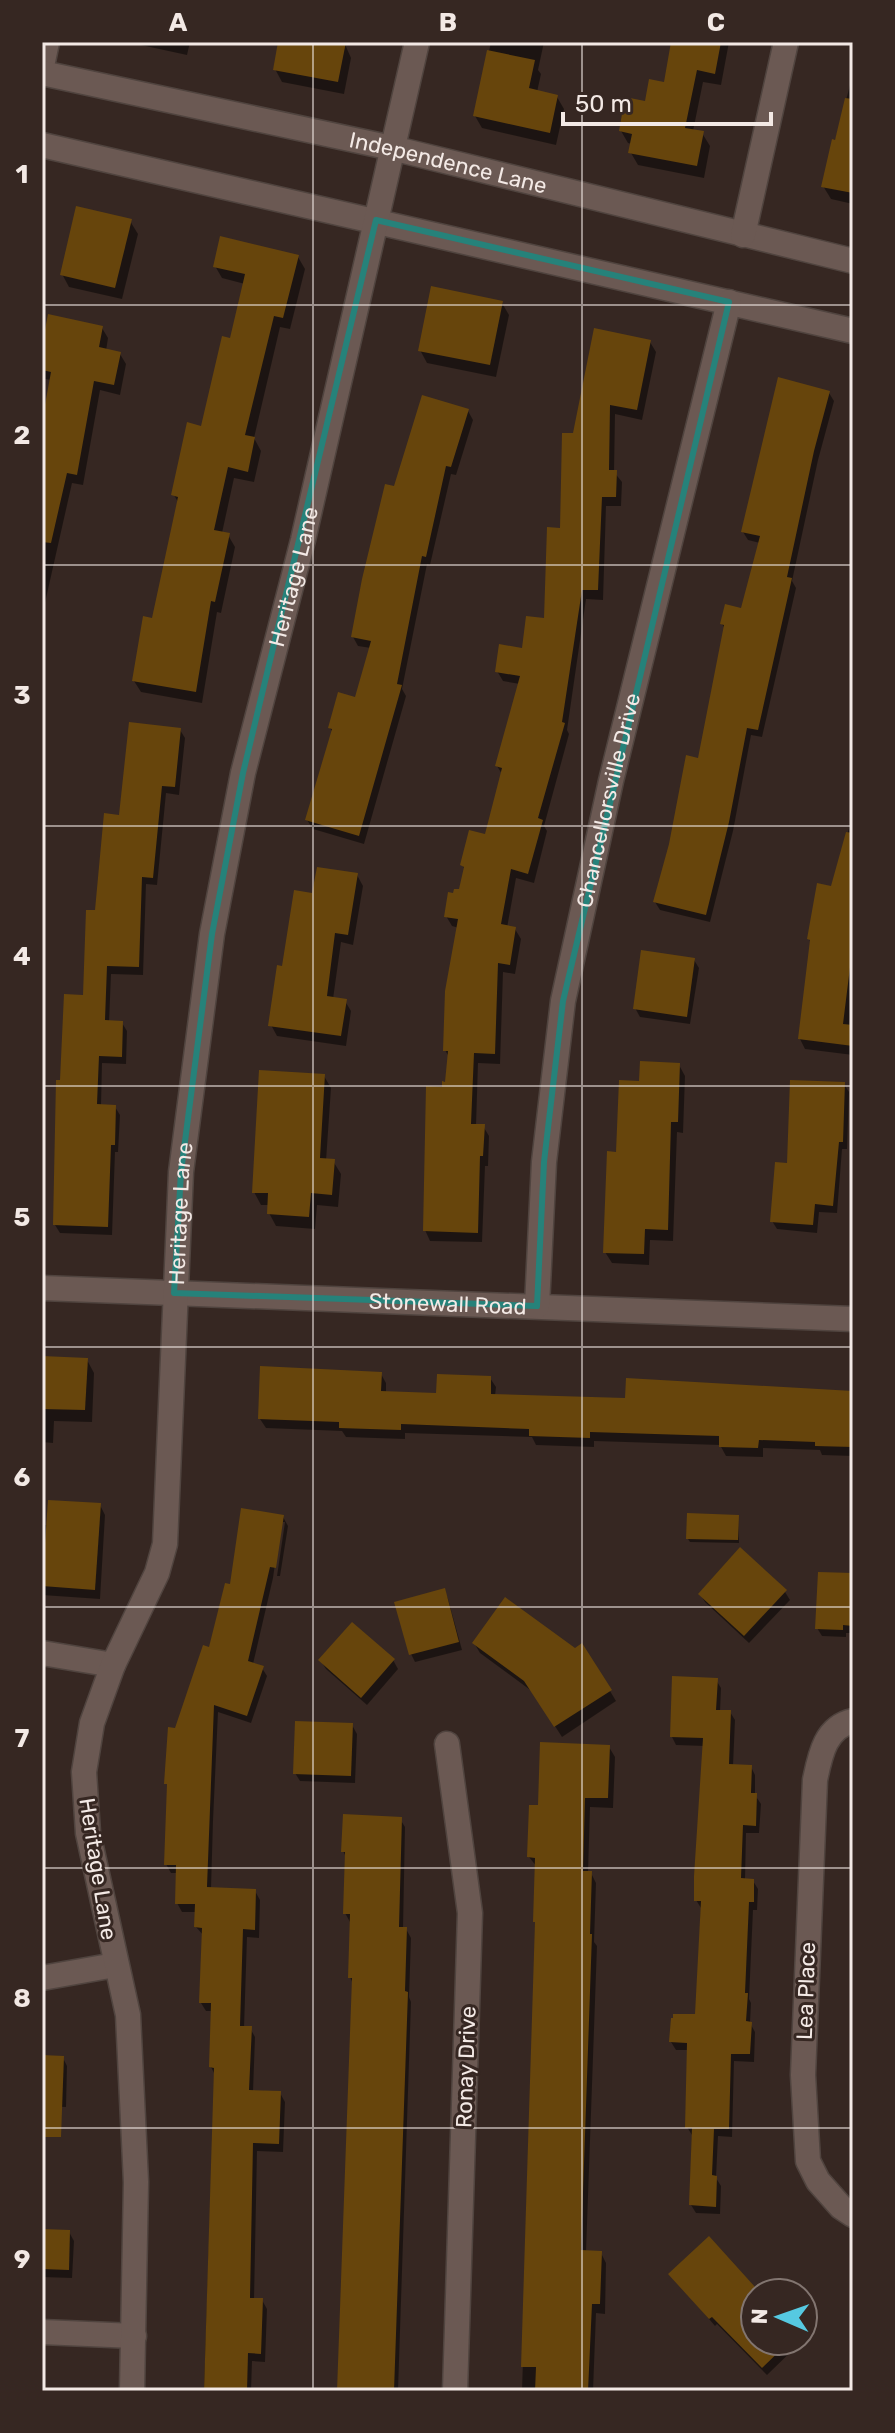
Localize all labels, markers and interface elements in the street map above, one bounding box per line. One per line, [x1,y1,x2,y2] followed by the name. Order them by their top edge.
[169,7,188,38] text: A
[439,7,457,38] text: B
[707,7,725,38] text: C
[563,76,771,126] scale bar
[575,90,632,118] text: 50 m
[347,126,550,199] street label: Independence Lane
[16,159,28,190] text: 1
[14,420,30,451] text: 2
[263,504,324,650] street label: Heritage Lane
[13,680,31,711] text: 3
[570,690,646,910] street label: Chancellorsville Drive
[13,941,31,972] text: 4
[163,1140,198,1286] street label: Heritage Lane
[14,1202,30,1233] text: 5
[368,1287,527,1320] street label: Stonewall Road
[14,1462,31,1493] text: 6
[15,1723,30,1754] text: 7
[73,1796,123,1942] street label: Heritage Lane
[791,1942,821,2040] street label: Lea Place
[13,1983,31,2014] text: 8
[450,2006,482,2128] street label: Ronay Drive
[14,2244,30,2275] text: 9
[739,2277,819,2357] north arrow
[746,2308,773,2325] text: N

